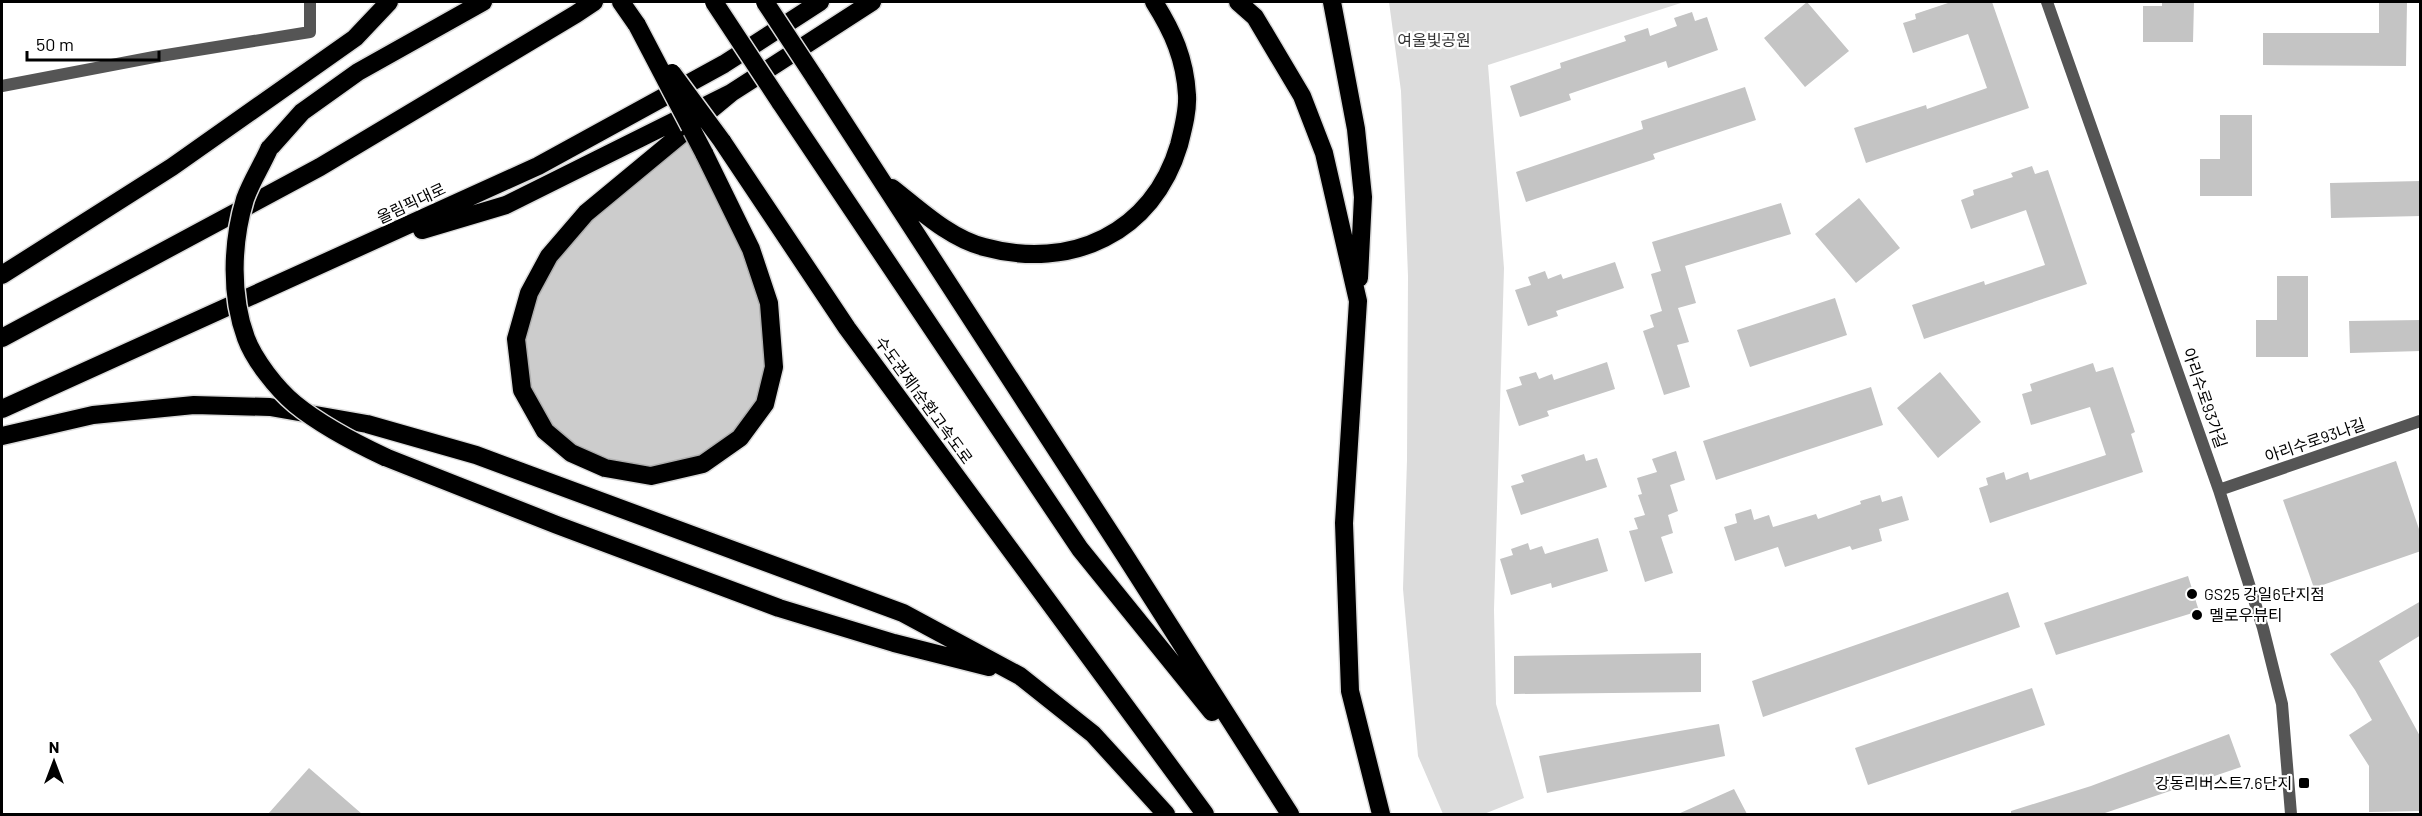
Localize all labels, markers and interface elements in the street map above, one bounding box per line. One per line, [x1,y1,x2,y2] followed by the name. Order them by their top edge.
[27,24,159,62] scale bar
[1397,30,1471,49] park label: 여울빛공원
[36,33,74,55] text: 50 m
[373,178,448,227] street label: 올림픽대로
[872,332,977,467] street label: 수도권제1순환고속도로
[2179,345,2232,451] street label: 아리수로93가길
[2262,413,2368,466] street label: 아리수로93나길
[2204,584,2325,603] place label: GS25 강일6단지점
[2185,587,2199,601] marker: GS25 강일6단지점
[2209,605,2283,624] place label: 멜로우뷰티
[2190,608,2204,622] marker: 멜로우뷰티
[24,732,84,792] north arrow
[49,737,59,756] text: N
[2155,773,2292,792] place label: 강동리버스트7.6단지
[2297,776,2311,790] marker: 강동리버스트7.6단지

